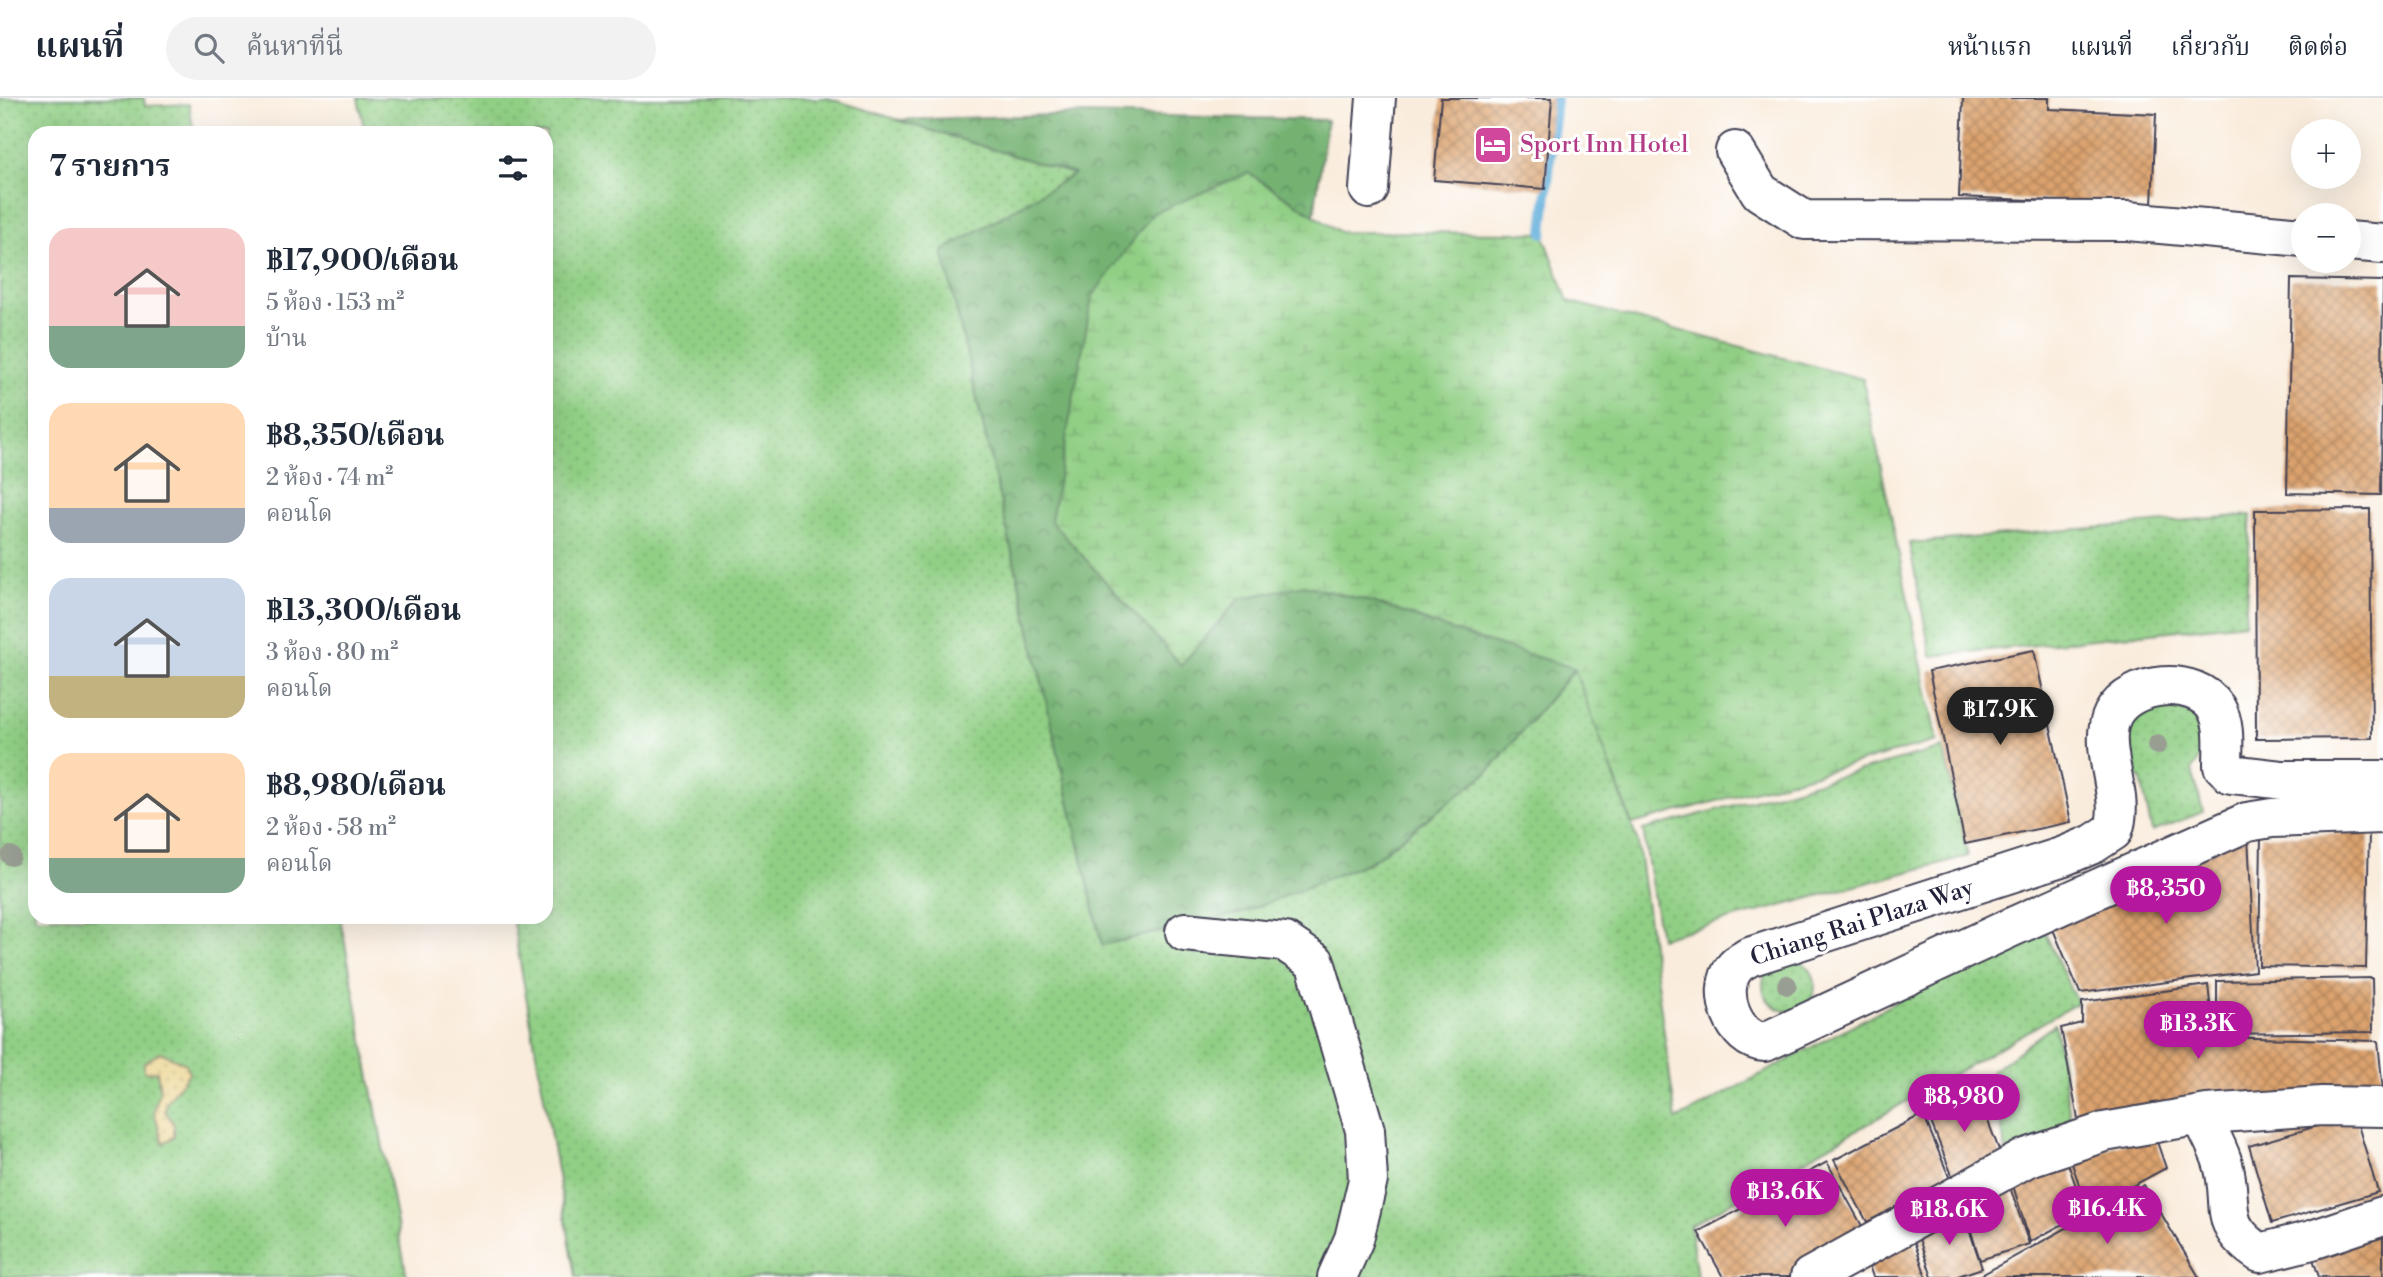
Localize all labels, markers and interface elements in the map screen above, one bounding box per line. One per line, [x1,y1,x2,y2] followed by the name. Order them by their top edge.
[166,17,656,80] search box
[35,27,124,68] text: แผนที่
[190,29,228,67] icon: search
[246,31,343,63] text: ค้นหาที่นี่
[1948,33,2032,63] text: หน้าแรก
[2070,33,2133,63] text: แผนที่
[2171,33,2250,63] text: เกี่ยวกับ
[2288,33,2348,63] text: ติดต่อ
[2291,119,2361,273] map controls
[2291,119,2361,189] button: +
[1472,124,1514,166] hotel icon: Sport Inn Hotel
[1520,130,1688,160] place label: Sport Inn Hotel
[49,148,170,186] text: 7 รายการ
[494,149,532,187] icon: filters
[2291,203,2361,273] button: −
[266,242,458,280] text: ฿17,900/เดือน
[105,256,189,340] icon: home
[266,289,404,317] text: 5 ห้อง · 153 m²
[266,325,307,353] text: บ้าน
[266,417,444,455] text: ฿8,350/เดือน
[105,431,189,515] icon: home
[266,464,393,492] text: 2 ห้อง · 74 m²
[266,500,333,528] text: คอนโด
[266,592,461,630] text: ฿13,300/เดือน
[105,606,189,690] icon: home
[266,639,398,667] text: 3 ห้อง · 80 m²
[266,675,333,703] text: คอนโด
[1943,688,2057,747] pin: ฿17.9K
[1963,696,2037,724] text: ฿17.9K
[266,767,446,805] text: ฿8,980/เดือน
[105,781,189,865] icon: home
[266,814,396,842] text: 2 ห้อง · 58 m²
[266,850,333,878] text: คอนโด
[2109,866,2223,926] pin: ฿8,350
[1747,873,1978,973] street label: Chiang Rai Plaza Way
[2126,875,2206,903] text: ฿8,350
[2141,1002,2255,1061] pin: ฿13.3K
[2160,1010,2236,1038] text: ฿13.3K
[1907,1074,2021,1134] pin: ฿8,980
[1924,1083,2004,1111] text: ฿8,980
[1728,1170,1842,1229] pin: ฿13.6K
[1746,1178,1824,1206] text: ฿13.6K
[2050,1186,2164,1246] pin: ฿16.4K
[1892,1188,2006,1247] pin: ฿18.6K
[2068,1195,2146,1223] text: ฿16.4K
[1910,1196,1988,1224] text: ฿18.6K

